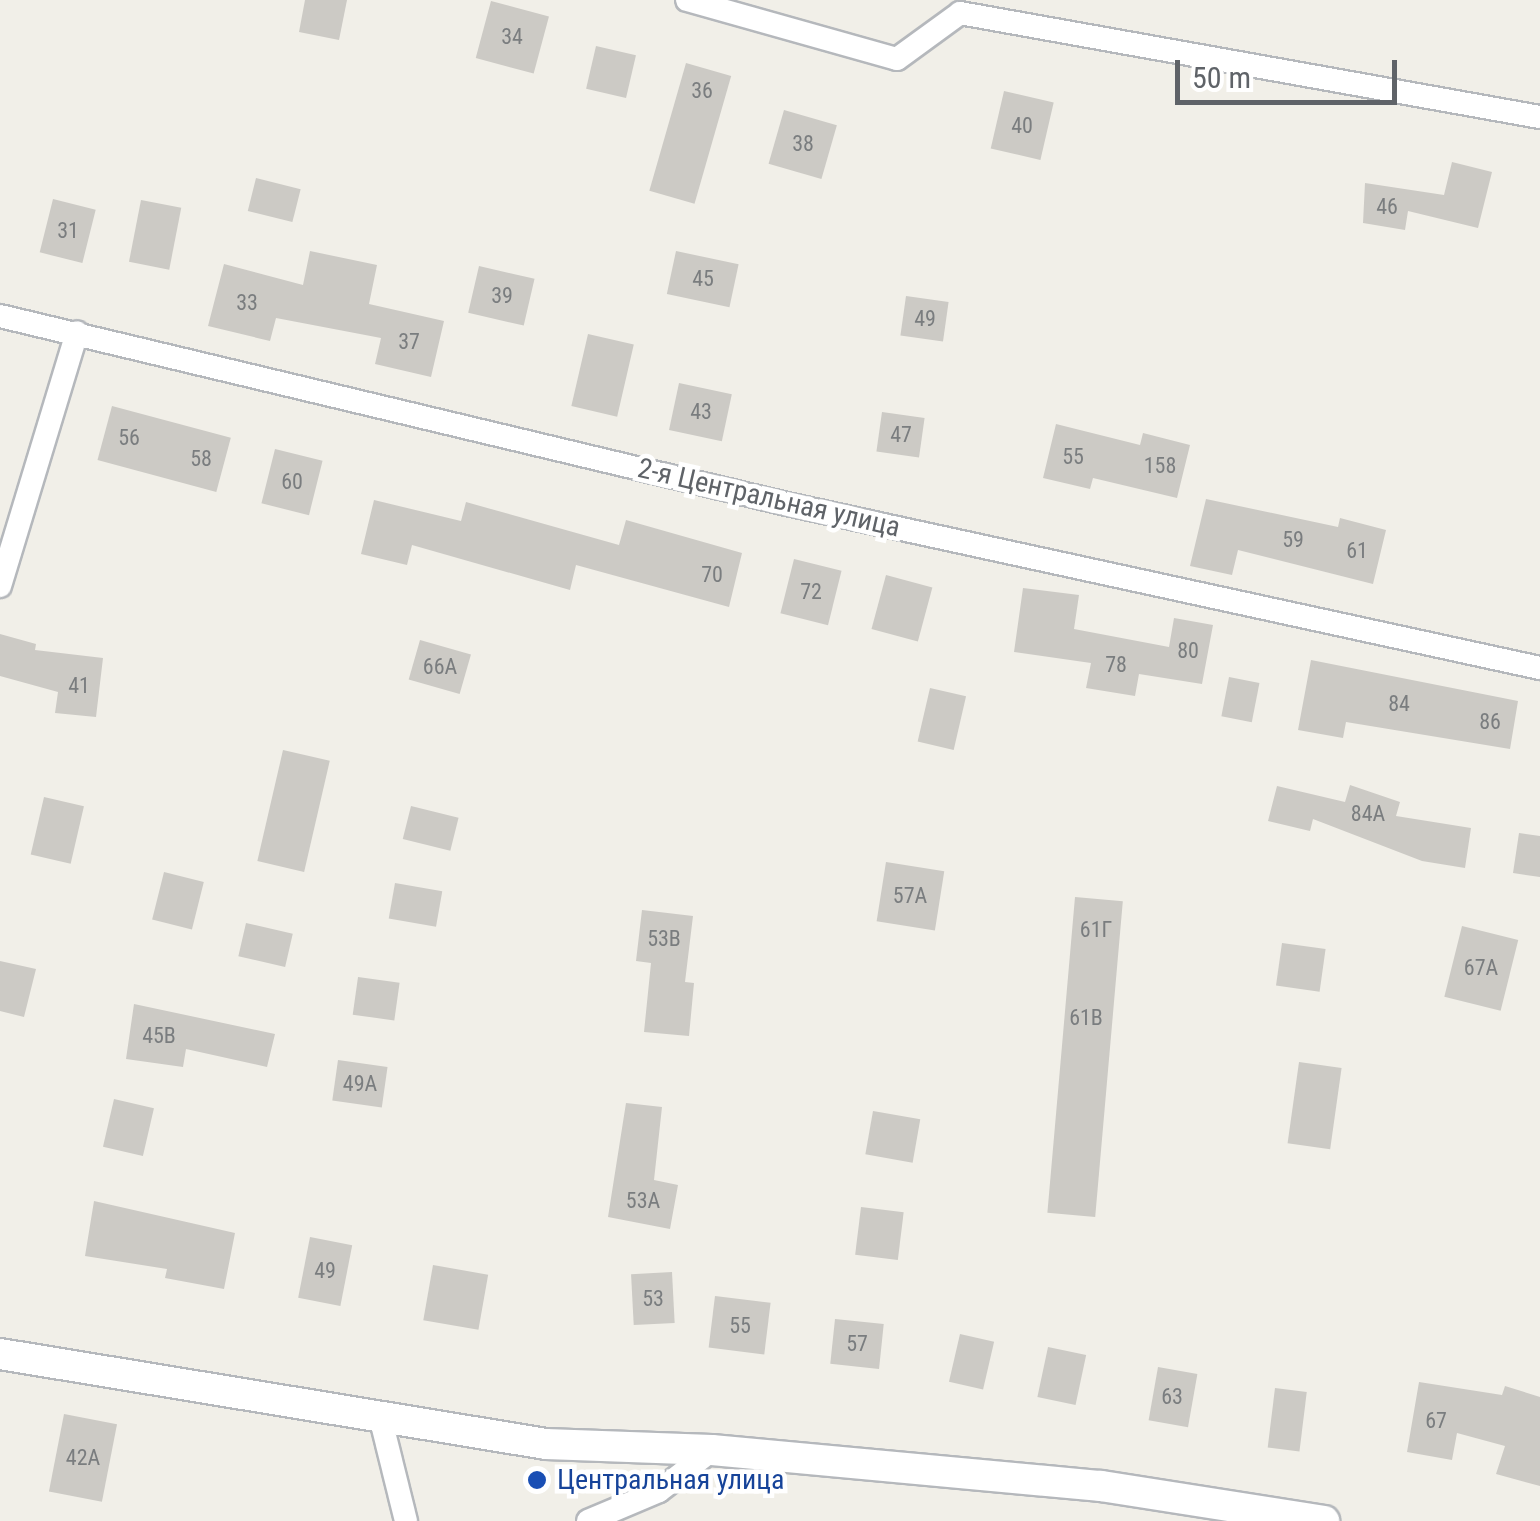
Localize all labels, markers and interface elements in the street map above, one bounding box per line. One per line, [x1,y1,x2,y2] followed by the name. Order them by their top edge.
[501,24,523,50] house number: 34
[1180,40,1402,102] scale bar
[1192,60,1251,95] text: 50 m
[691,78,713,104] house number: 36
[1011,113,1033,139] house number: 40
[792,131,814,157] house number: 38
[1376,194,1398,220] house number: 46
[57,218,79,244] house number: 31
[692,266,714,292] house number: 45
[491,283,513,309] house number: 39
[236,290,258,316] house number: 33
[914,306,936,332] house number: 49
[398,329,420,355] house number: 37
[690,399,712,425] house number: 43
[890,422,912,448] house number: 47
[118,425,140,451] house number: 56
[1062,444,1084,470] house number: 55
[190,446,212,472] house number: 58
[635,451,903,545] street label: 2-я Центральная улица
[1144,453,1176,479] house number: 158
[281,469,303,495] house number: 60
[1282,527,1304,553] house number: 59
[1346,538,1368,564] house number: 61
[701,562,723,588] house number: 70
[800,579,822,605] house number: 72
[1177,638,1199,664] house number: 80
[1105,652,1127,678] house number: 78
[423,654,457,680] house number: 66А
[68,673,90,699] house number: 41
[1388,691,1410,717] house number: 84
[1479,709,1501,735] house number: 86
[1351,801,1385,827] house number: 84А
[893,883,927,909] house number: 57А
[1080,917,1112,943] house number: 61Г
[647,926,681,952] house number: 53В
[1464,955,1498,981] house number: 67А
[1069,1005,1103,1031] house number: 61В
[142,1023,176,1049] house number: 45В
[343,1071,377,1097] house number: 49А
[626,1188,660,1214] house number: 53А
[314,1258,336,1284] house number: 49
[642,1286,664,1312] house number: 53
[729,1313,751,1339] house number: 55
[846,1331,868,1357] house number: 57
[1161,1384,1183,1410] house number: 63
[1425,1408,1447,1434] house number: 67
[66,1445,100,1471] house number: 42А
[557,1463,784,1497] place label: Центральная улица
[526,1469,548,1491] marker: Центральная улица

